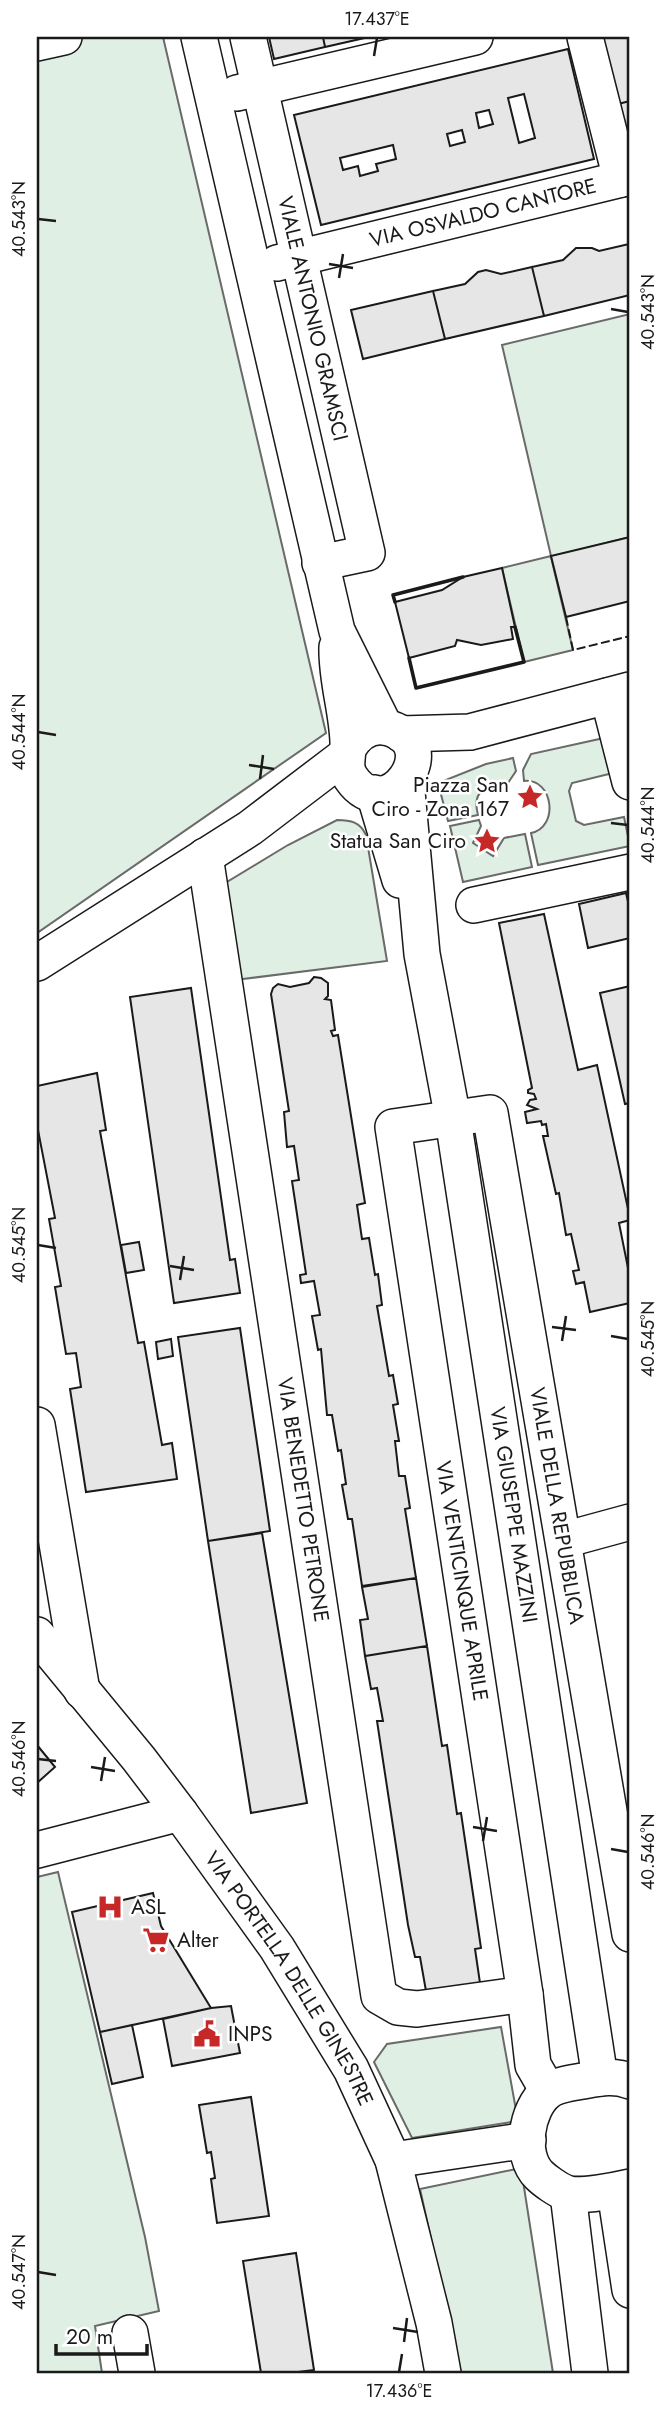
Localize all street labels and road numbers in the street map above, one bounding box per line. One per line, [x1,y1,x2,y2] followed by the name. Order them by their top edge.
[366,171,599,255] street label: VIA OSVALDO CANTORE
[270,193,356,444] street label: VIALE ANTONIO GRAMSCI
[270,1375,337,1624] street label: VIA BENEDETTO PETRONE
[522,1385,592,1627] street label: VIALE DELLA REPUBBLICA
[482,1405,545,1625] street label: VIA GIUSEPPE MAZZINI
[428,1459,496,1703] street label: VIA VENTICINQUE APRILE
[197,1845,381,2111] street label: VIA PORTELLA DELLE GINESTRE

